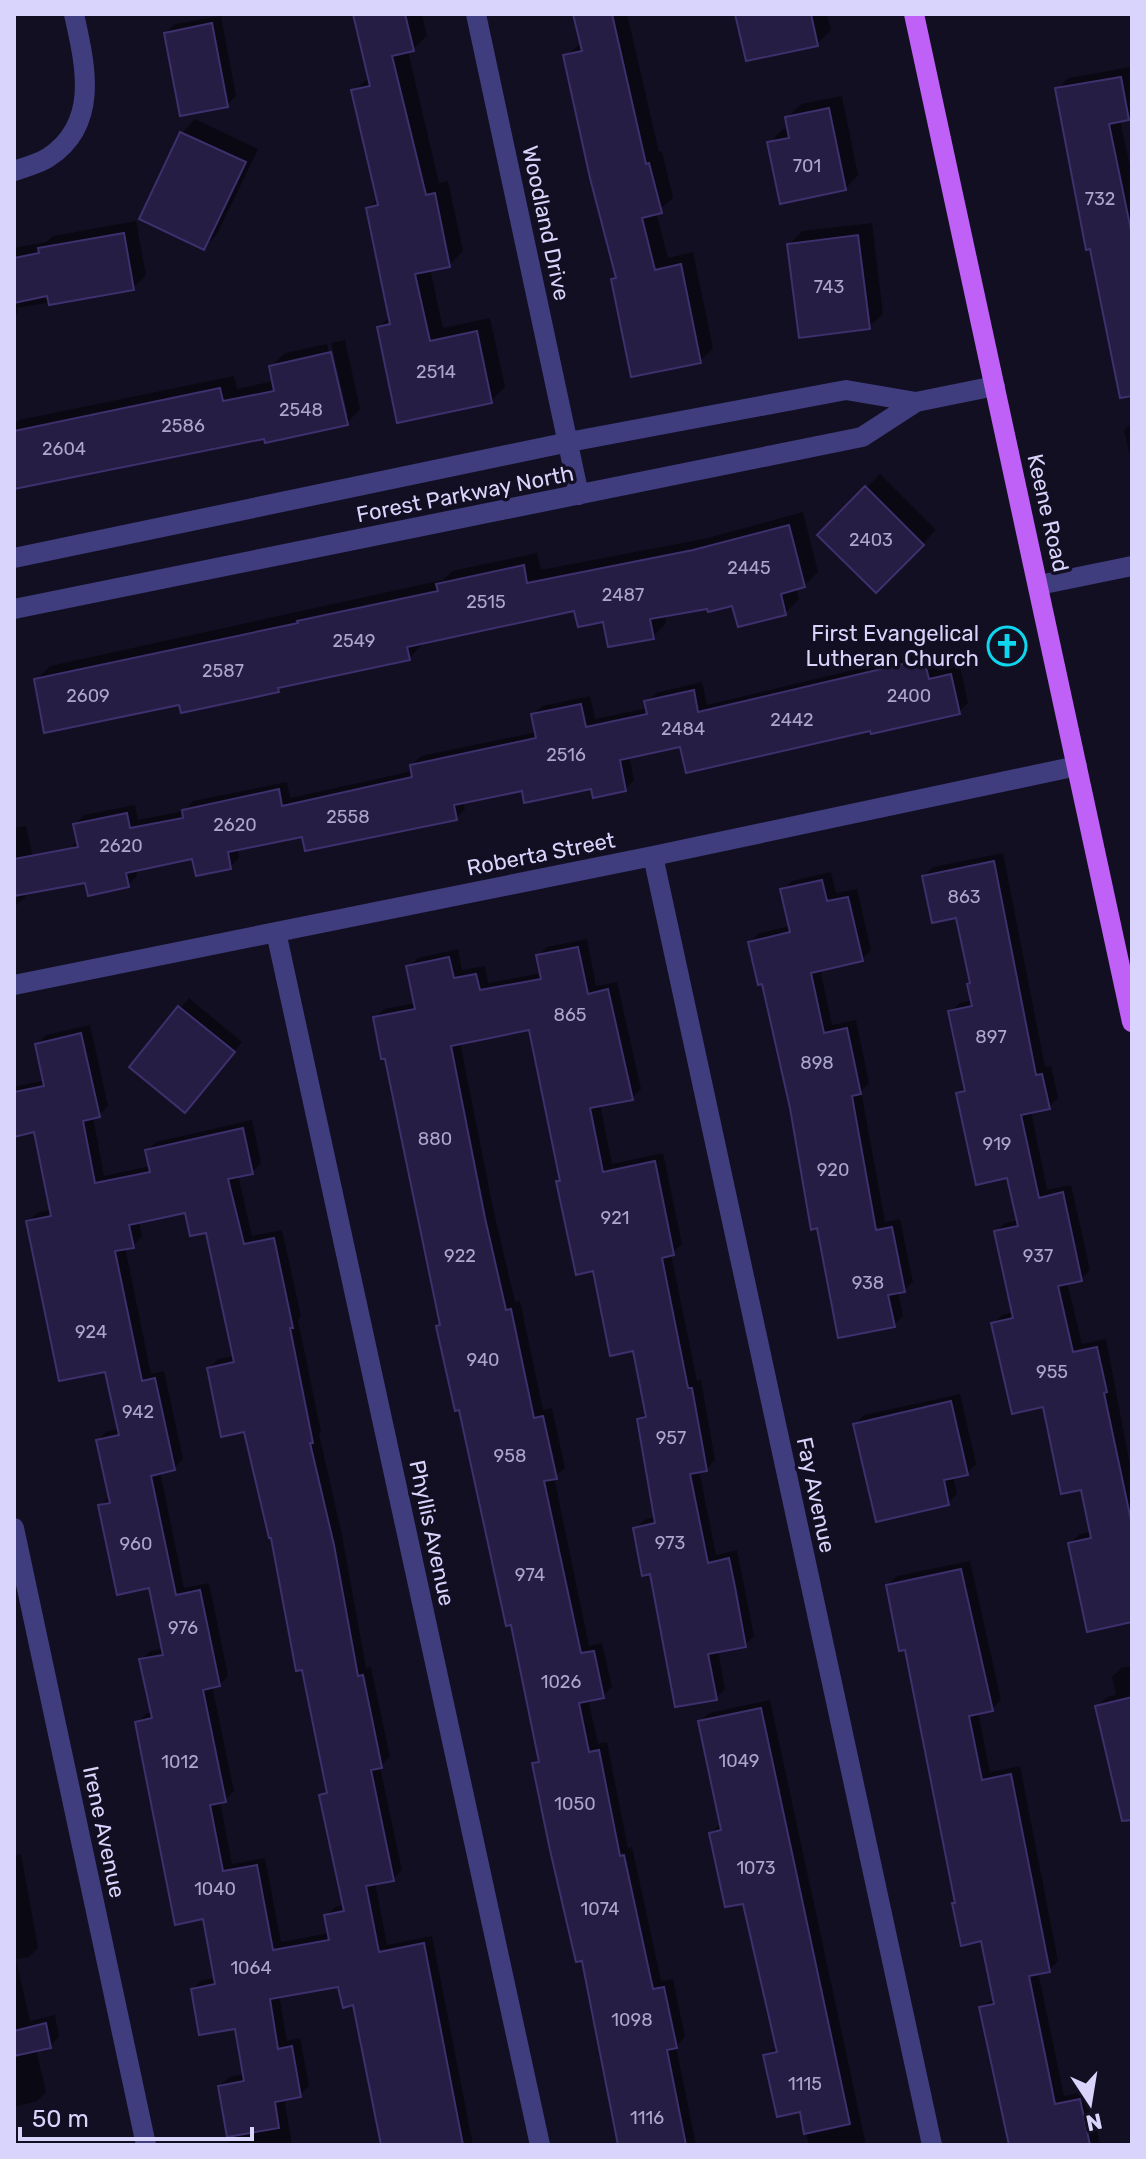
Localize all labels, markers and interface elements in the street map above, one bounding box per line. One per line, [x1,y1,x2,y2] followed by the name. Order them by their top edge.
[516,143,576,303] street label: Woodland Drive
[793,155,821,177] house number: 701
[1085,188,1115,210] house number: 732
[814,276,844,298] house number: 743
[416,361,456,383] house number: 2514
[279,399,323,421] house number: 2548
[161,415,205,437] house number: 2586
[42,438,86,460] house number: 2604
[1021,451,1075,575] street label: Keene Road
[354,460,576,528] street label: Forest Parkway North
[849,529,893,551] house number: 2403
[727,557,771,579] house number: 2445
[602,584,644,606] house number: 2487
[466,591,506,613] house number: 2515
[805,620,979,672] place label: First Evangelical Lutheran Church
[986,625,1028,667] church icon: First Evangelical Lutheran Church
[333,630,375,652] house number: 2549
[202,660,244,682] house number: 2587
[66,685,110,707] house number: 2609
[887,685,931,707] house number: 2400
[770,709,814,731] house number: 2442
[661,718,705,740] house number: 2484
[546,744,586,766] house number: 2516
[326,806,370,828] house number: 2558
[213,814,257,836] house number: 2620
[465,826,618,882] street label: Roberta Street
[99,835,143,857] house number: 2620
[947,886,981,908] house number: 863
[554,1004,587,1026] house number: 865
[975,1026,1007,1048] house number: 897
[800,1052,834,1074] house number: 898
[418,1128,452,1150] house number: 880
[982,1133,1012,1155] house number: 919
[817,1159,849,1181] house number: 920
[601,1207,629,1229] house number: 921
[444,1245,476,1267] house number: 922
[1023,1245,1053,1267] house number: 937
[852,1272,884,1294] house number: 938
[75,1321,107,1343] house number: 924
[466,1349,500,1371] house number: 940
[1036,1361,1068,1383] house number: 955
[122,1401,154,1423] house number: 942
[656,1427,686,1449] house number: 957
[791,1435,841,1555] street label: Fay Avenue
[494,1445,526,1467] house number: 958
[403,1458,461,1608] street label: Phyllis Avenue
[655,1532,685,1554] house number: 973
[120,1533,152,1555] house number: 960
[515,1564,545,1586] house number: 974
[168,1617,198,1639] house number: 976
[541,1671,581,1693] house number: 1026
[719,1750,759,1772] house number: 1049
[161,1751,199,1773] house number: 1012
[77,1764,131,1900] street label: Irene Avenue
[554,1793,596,1815] house number: 1050
[736,1857,776,1879] house number: 1073
[194,1878,236,1900] house number: 1040
[581,1898,619,1920] house number: 1074
[230,1957,272,1979] house number: 1064
[611,2009,653,2031] house number: 1098
[1050,2063,1130,2143] north arrow
[788,2073,822,2095] house number: 1115
[20,2091,252,2141] scale bar
[32,2105,89,2133] text: 50 m
[630,2107,664,2129] house number: 1116
[1084,2107,1105,2137] text: N

